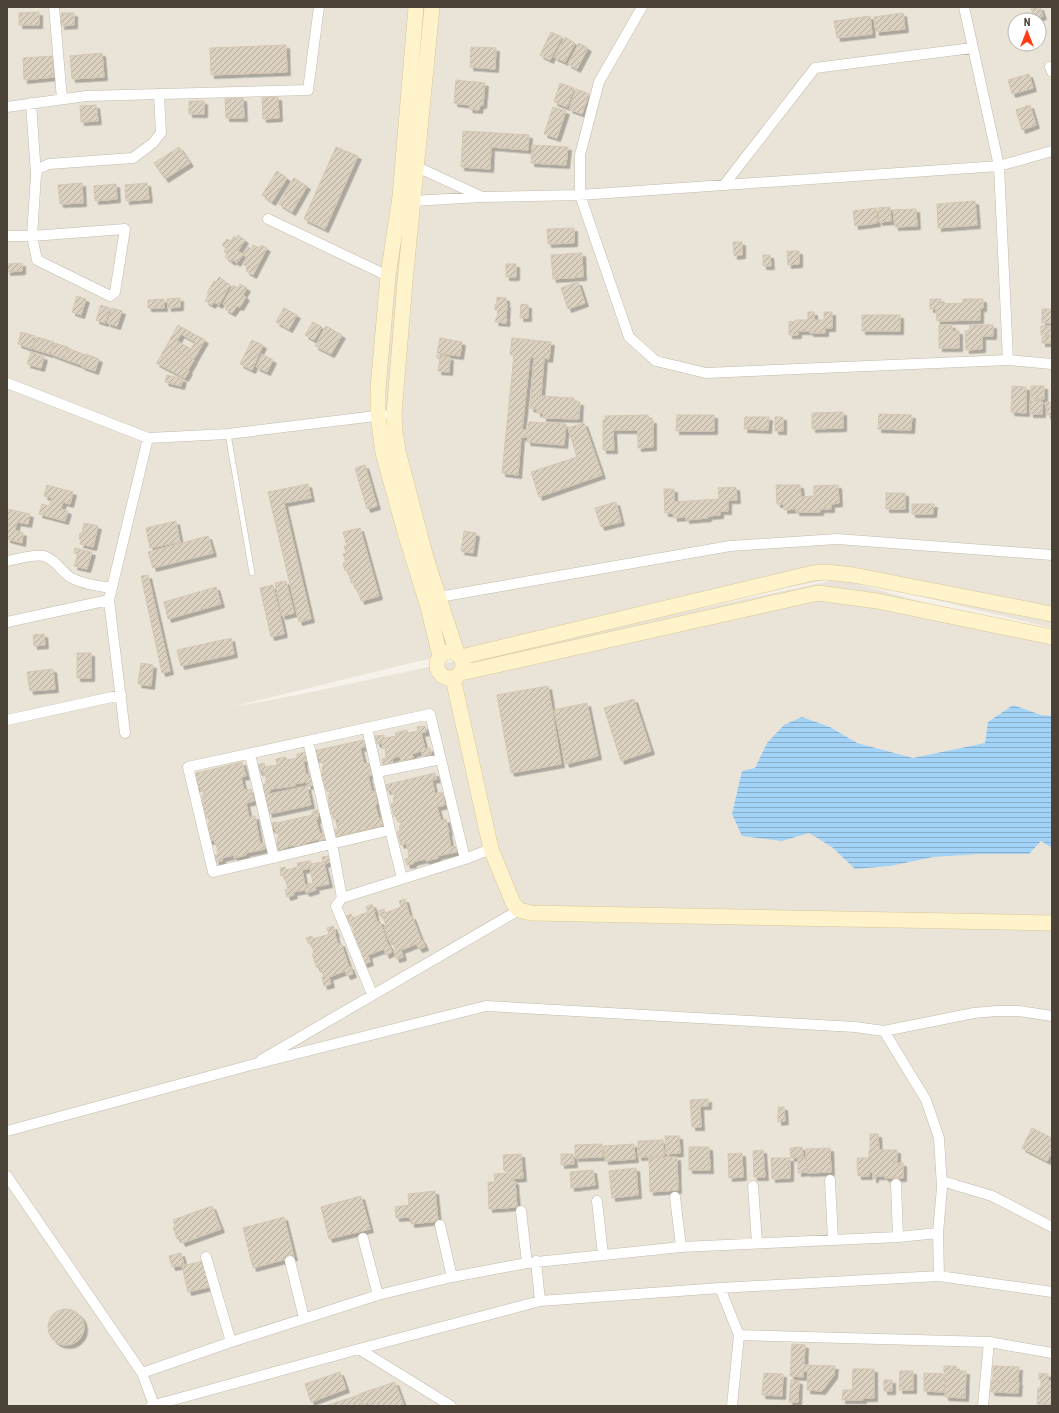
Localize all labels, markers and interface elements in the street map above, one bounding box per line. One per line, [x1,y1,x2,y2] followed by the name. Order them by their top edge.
[1007,12,1047,52] north arrow
[1024,16,1031,29] text: N

